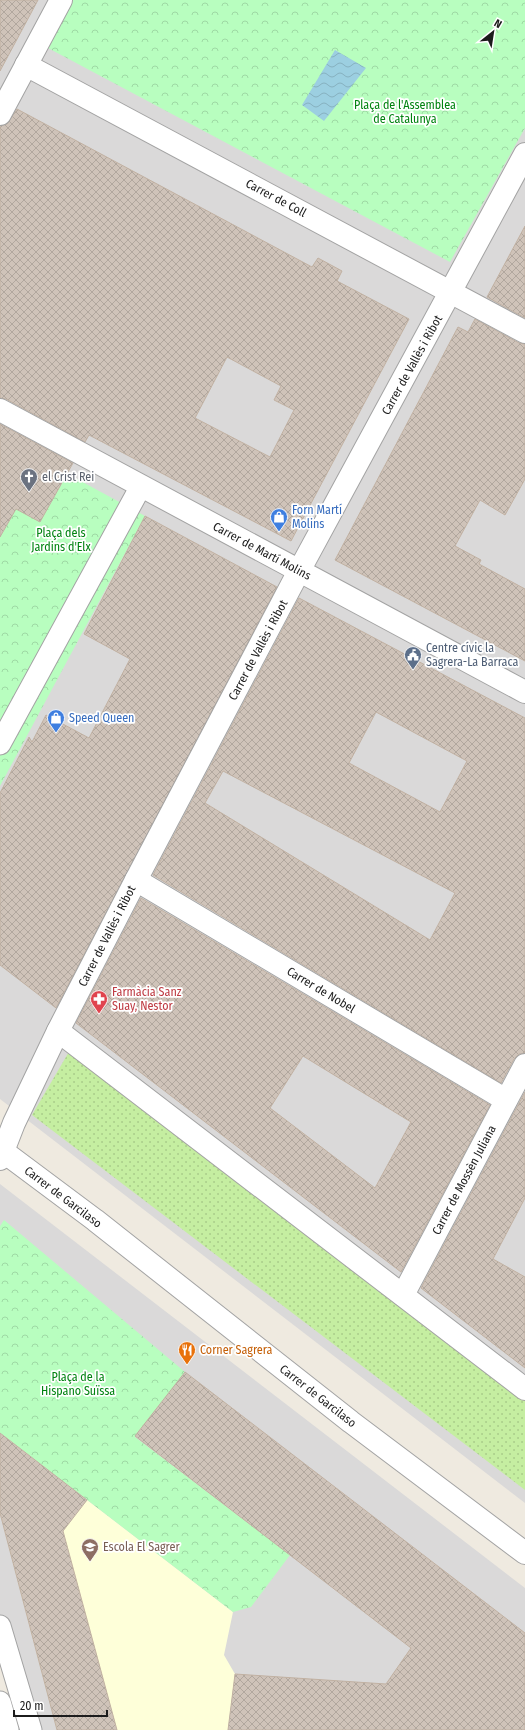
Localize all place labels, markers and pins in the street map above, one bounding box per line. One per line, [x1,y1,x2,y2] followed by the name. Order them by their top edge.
[19,467,39,492] church icon: el Crist Rei
[42,470,94,484] place label: el Crist Rei
[292,503,342,531] place label: Forn Martí Molins
[269,507,289,532] shop icon: Forn Martí Molins
[426,641,518,669] place label: Centre cívic la Sagrera-La Barraca
[403,645,423,670] public building icon: Centre cívic la Sagrera-La Barraca
[46,708,66,733] shop icon: Speed Queen
[69,711,134,725] place label: Speed Queen
[112,985,182,1013] place label: Farmàcia Sanz Suay, Nestor
[89,989,109,1014] pharmacy icon: Farmàcia Sanz Suay, Nestor
[177,1340,197,1365] restaurant icon: Corner Sagrera
[200,1343,273,1357] place label: Corner Sagrera
[80,1537,100,1562] school or university icon: Escola El Sagrer
[103,1540,180,1554] place label: Escola El Sagrer

